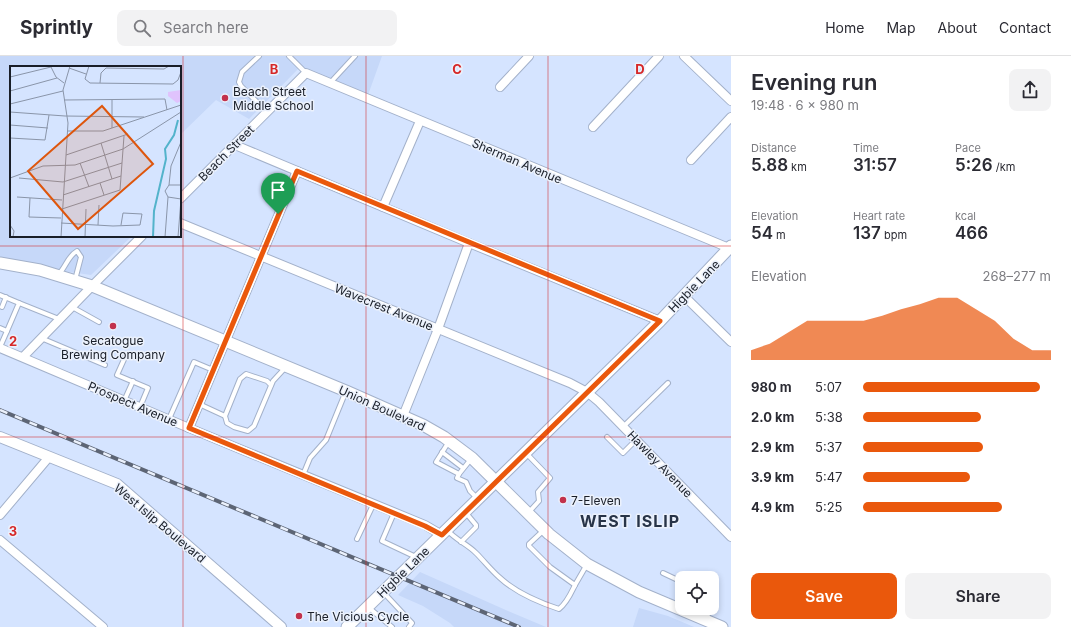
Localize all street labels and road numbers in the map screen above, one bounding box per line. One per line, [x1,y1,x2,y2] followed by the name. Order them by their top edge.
[195,122,257,184] street label: Beach Street
[470,135,564,187] street label: Sherman Avenue
[665,257,723,315] street label: Higbie Lane
[332,280,436,334] street label: Wavecrest Avenue
[86,378,180,430] street label: Prospect Avenue
[336,382,428,434] street label: Union Boulevard
[624,427,696,501] street label: Hawley Avenue
[111,480,209,566] street label: West Islip Boulevard
[374,543,432,601] street label: Higbie Lane

